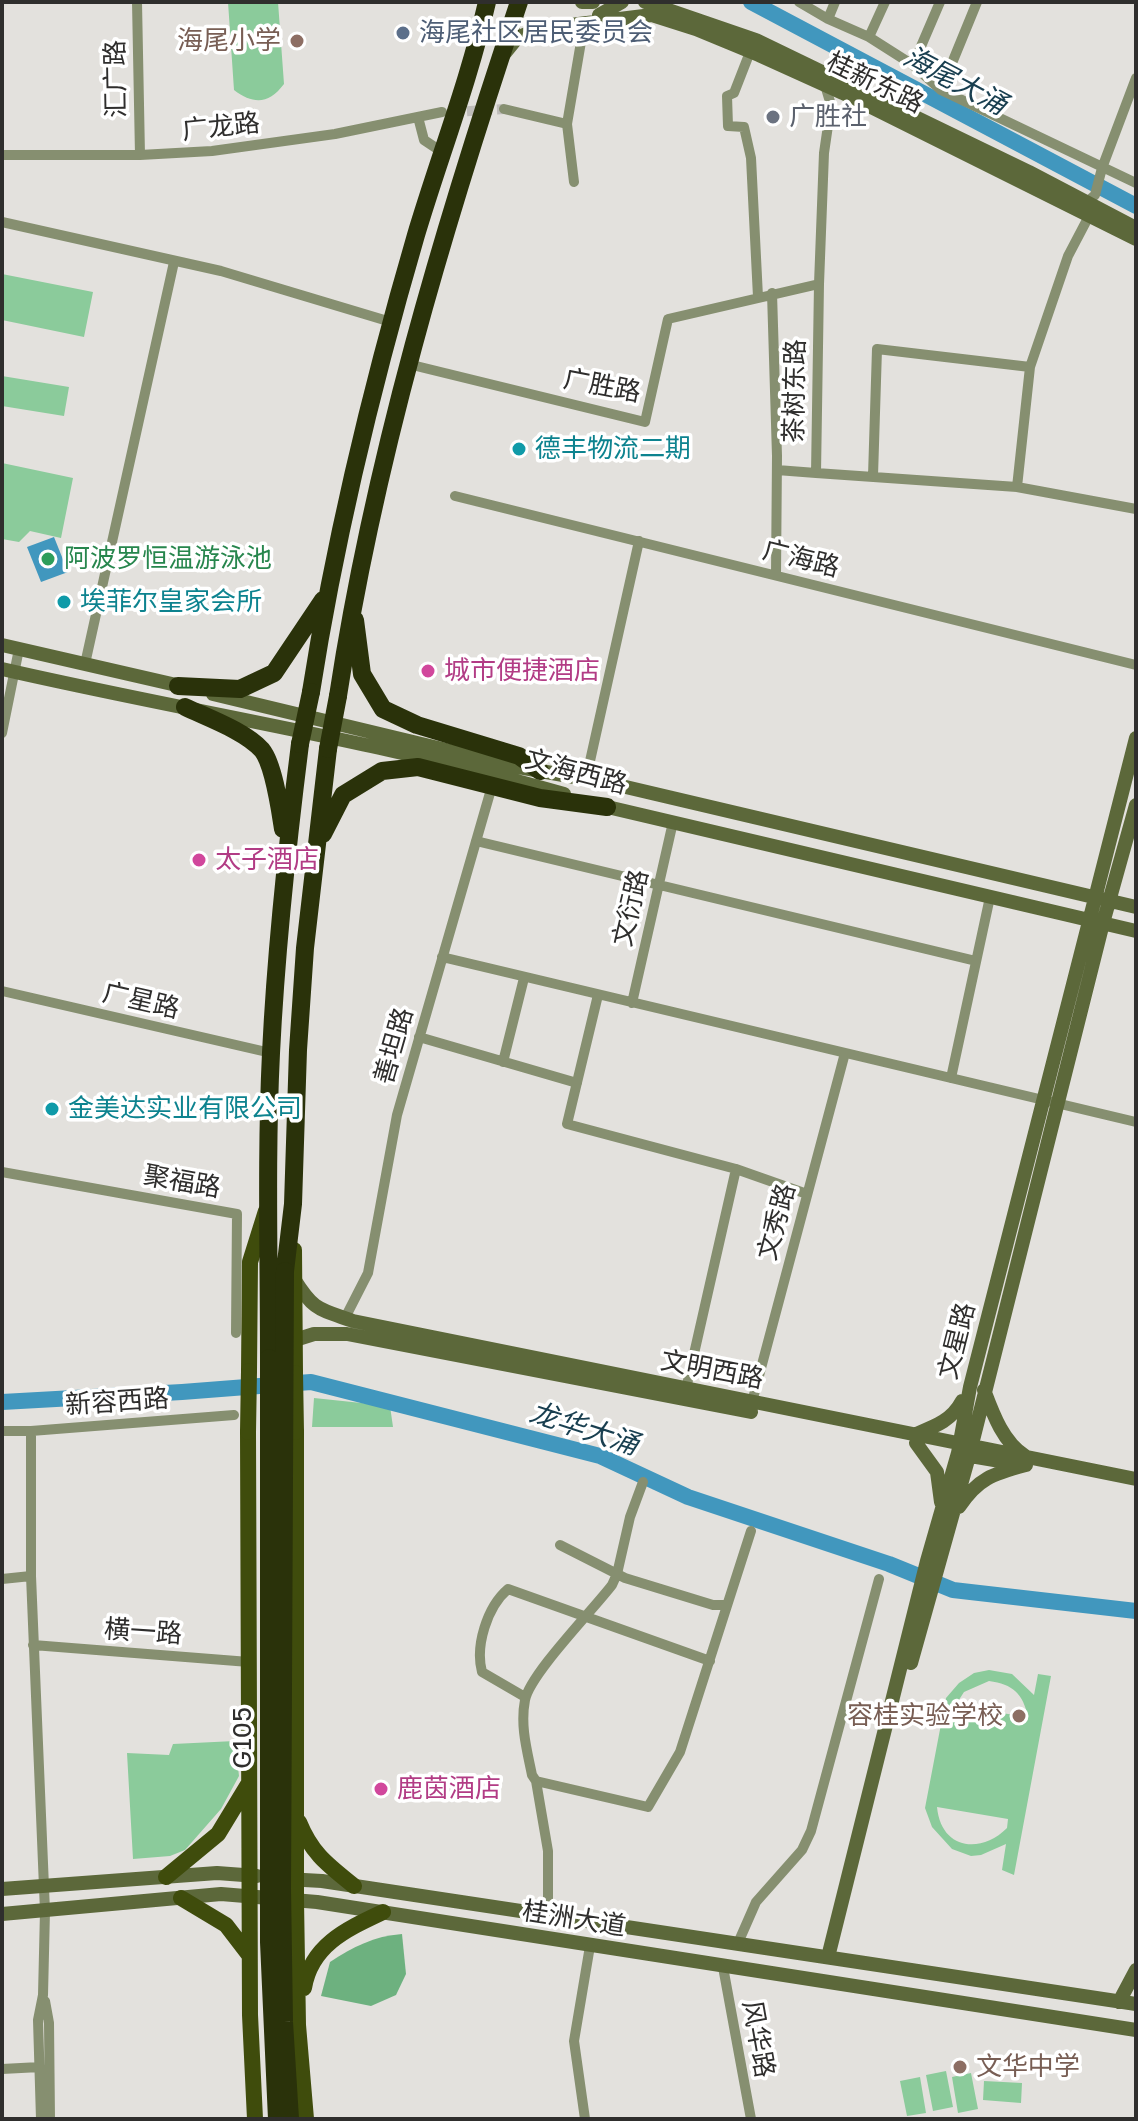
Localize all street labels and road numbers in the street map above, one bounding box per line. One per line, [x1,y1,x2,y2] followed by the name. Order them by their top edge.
[100,40,132,118] street label: 汇广路
[821,46,929,120] street label: 桂新东路
[181,107,261,147] street label: 广龙路
[778,339,812,443] street label: 茶树东路
[561,363,643,409] street label: 广胜路
[759,534,843,584] street label: 广海路
[522,743,630,801] street label: 文海西路
[607,866,655,950] street label: 文衍路
[99,977,183,1025] street label: 广星路
[368,1004,420,1088] street label: 善坦路
[141,1160,223,1204] street label: 聚福路
[752,1180,802,1264] street label: 文秀路
[932,1299,982,1383] street label: 文星路
[658,1345,766,1395] street label: 文明西路
[64,1383,170,1421] street label: 新容西路
[103,1614,183,1650] street label: 横一路
[227,1707,259,1769] street label: G105
[520,1895,628,1943] street label: 桂洲大道
[736,1998,780,2080] street label: 风华路

